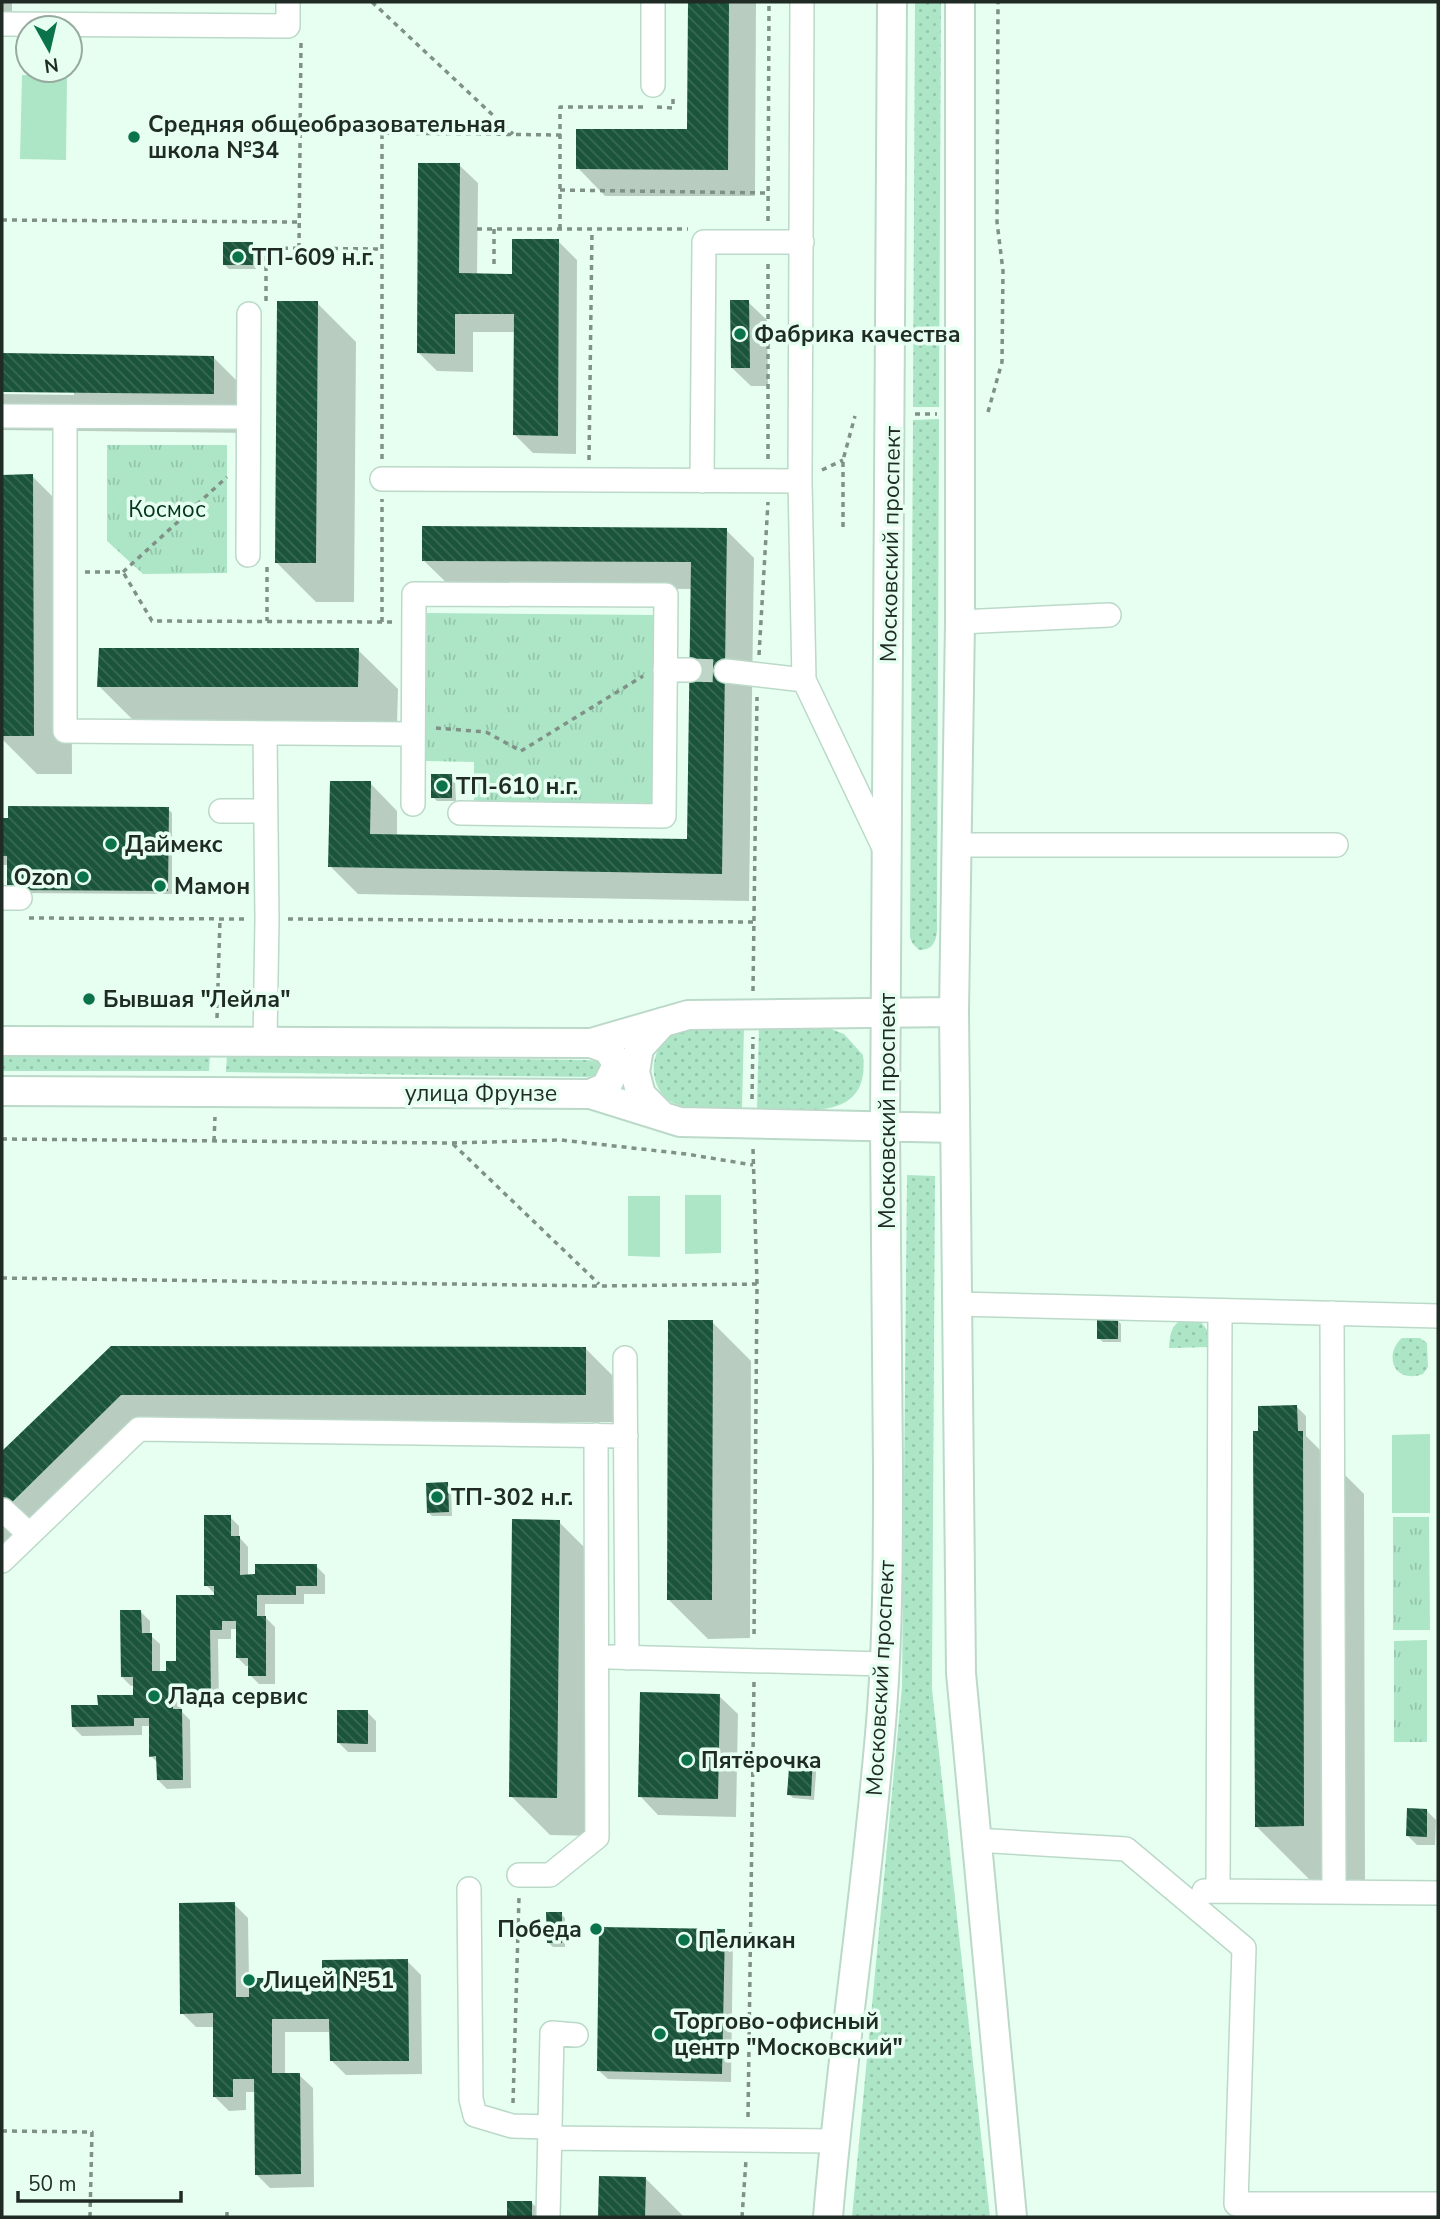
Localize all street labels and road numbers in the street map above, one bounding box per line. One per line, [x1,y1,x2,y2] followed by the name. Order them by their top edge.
[873,425,908,662] street label: Московский проспект
[872,992,903,1229] street label: Московский проспект
[405,1078,557,1109] street label: улица Фрунзе
[859,1558,902,1797] street label: Московский проспект

